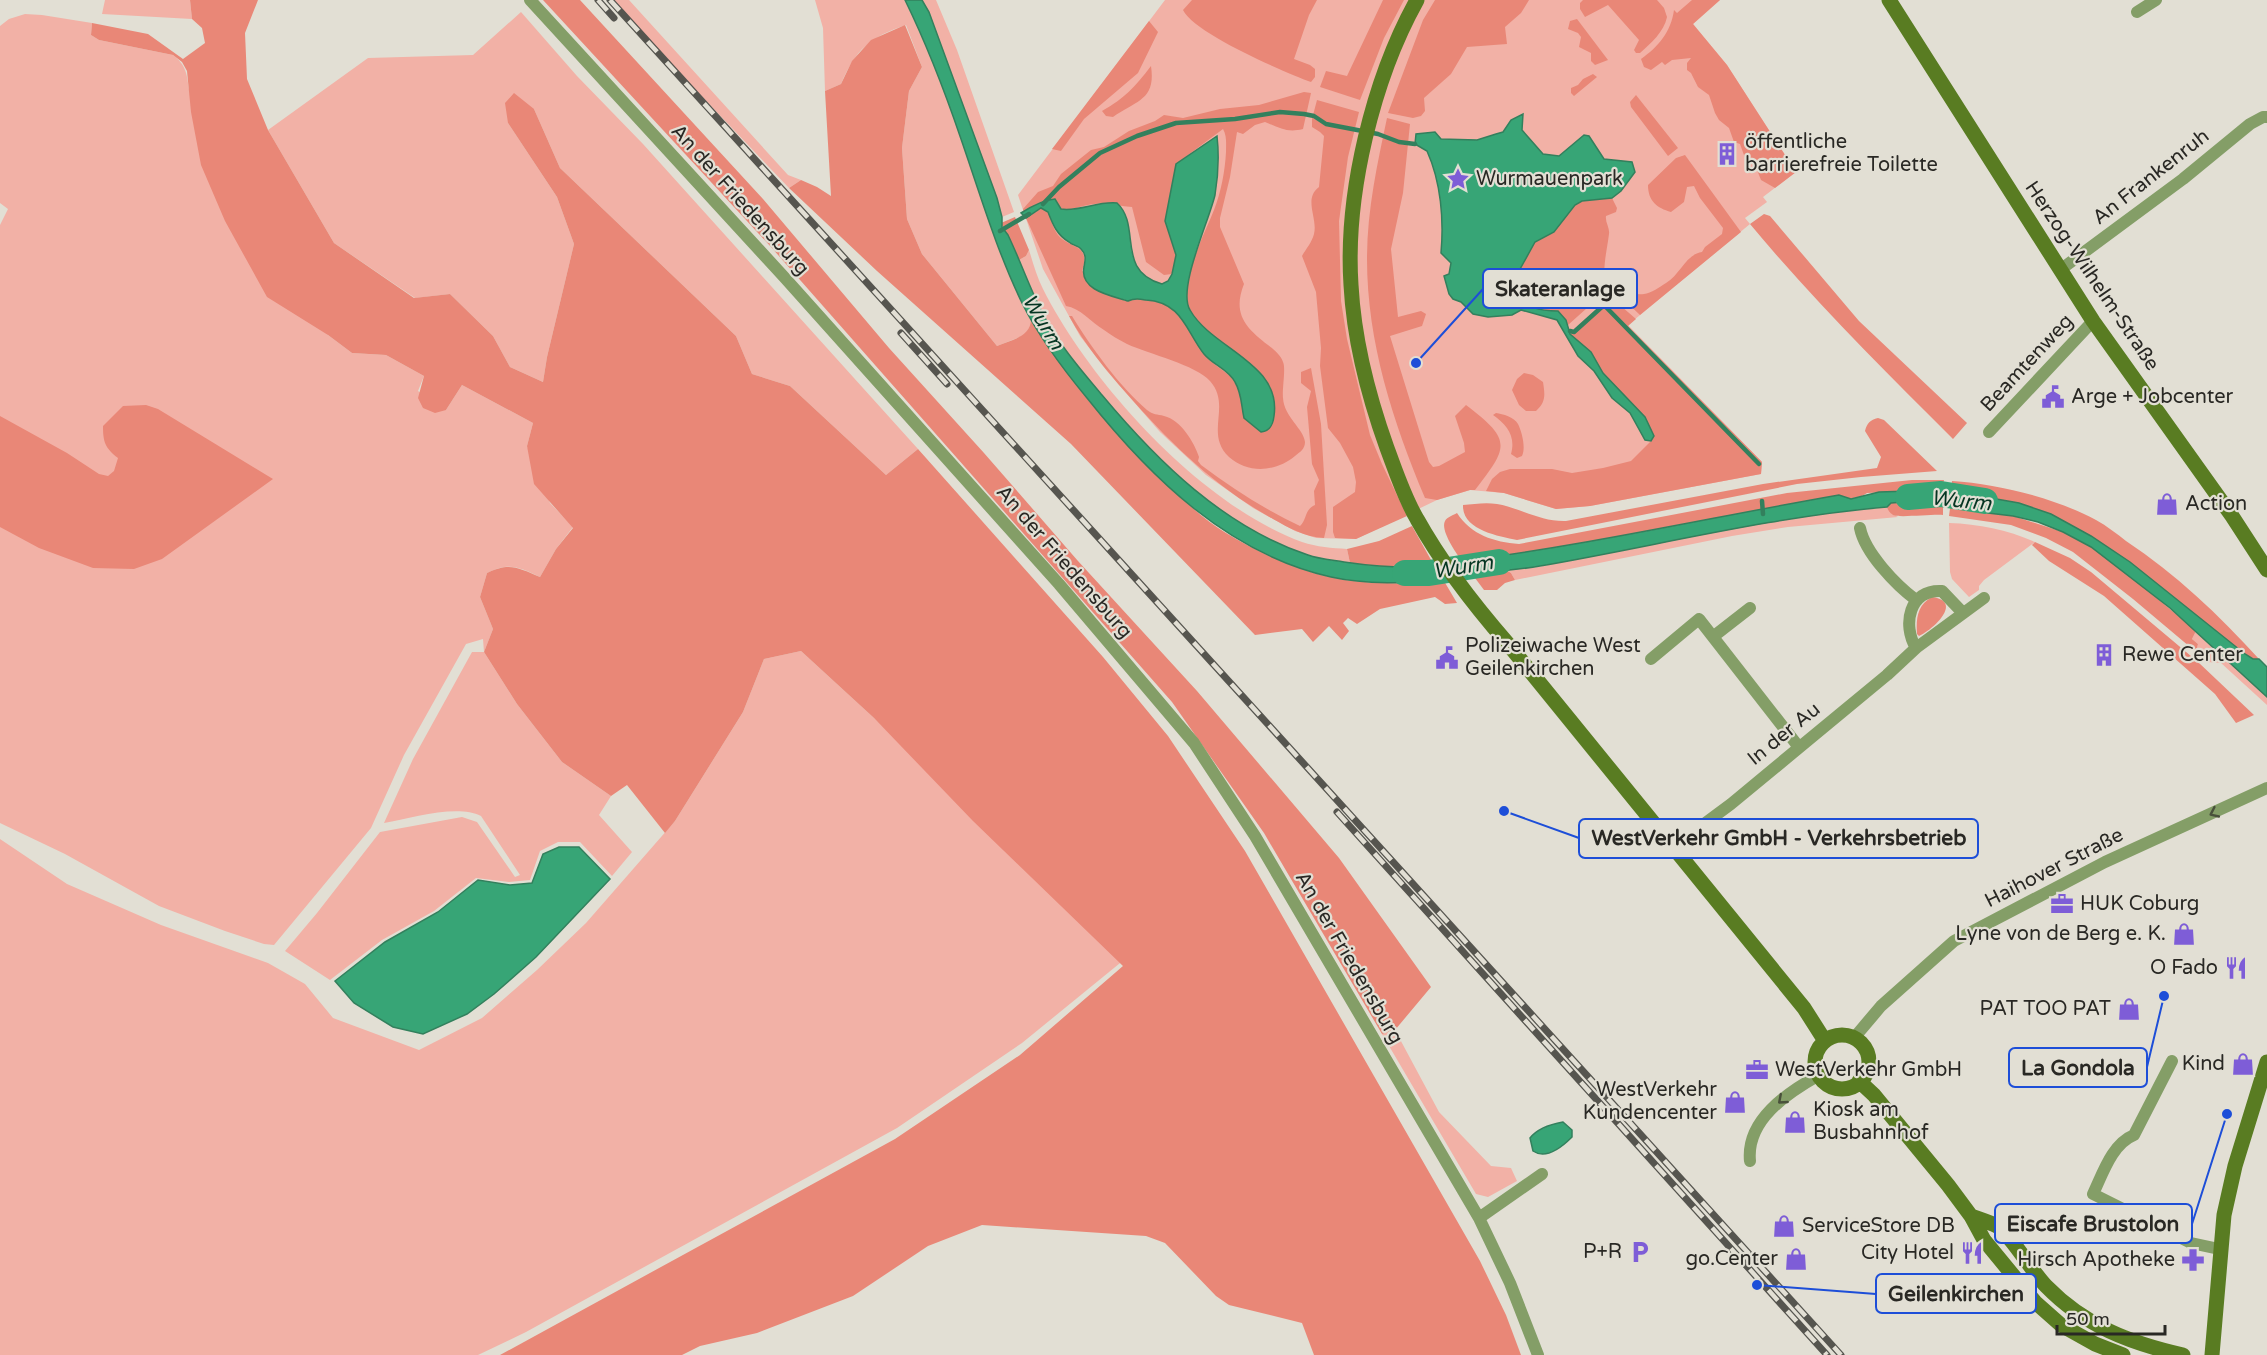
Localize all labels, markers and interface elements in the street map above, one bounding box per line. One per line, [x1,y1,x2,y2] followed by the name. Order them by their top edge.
[666,119,814,281] street label: An der Friedensburg
[2088,124,2214,230] street label: An Frankenruh
[1745,130,1938,177] place label: öffentliche barrierefreie Toilette
[1714,141,1740,167] building icon: öffentliche barrierefreie Toilette
[1445,166,1471,192] place icon: Wurmauenpark
[1476,167,1623,191] place label: Wurmauenpark
[2020,177,2164,375] street label: Herzog-Wilhelm-Straße
[1483,269,1637,308] callout: Skateranlage
[1495,277,1625,302] text: Skateranlage
[1017,290,1070,355] water label: Wurm
[1976,309,2078,417] street label: Beamtenweg
[2040,384,2066,410] public building icon: Arge + Jobcenter
[2071,385,2234,409] place label: Arge + Jobcenter
[991,481,1137,643] street label: An der Friedensburg
[1930,485,1993,517] water label: Wurm
[2154,491,2180,517] shop icon: Action
[2185,492,2247,516] place label: Action
[1431,550,1496,584] water label: Wurm
[1465,634,1641,681] place label: Polizeiwache West Geilenkirchen
[2091,642,2117,668] building icon: Rewe Center
[2122,643,2243,667] place label: Rewe Center
[1434,645,1460,671] public building icon: Polizeiwache West Geilenkirchen
[1743,697,1825,771] street label: In der Au
[2209,805,2220,817] one-way arrow
[1579,819,1978,858] callout: WestVerkehr GmbH - Verkehrsbetrieb
[1981,823,2127,913] street label: Haihover Straße
[1591,826,1967,851] text: WestVerkehr GmbH - Verkehrsbetrieb
[1290,868,1408,1048] street label: An der Friedensburg
[2049,891,2075,917] office icon: HUK Coburg
[2080,892,2199,916] place label: HUK Coburg
[2171,921,2197,947] shop icon: Lyne von de Berg e. K.
[1955,922,2166,946] place label: Lyne von de Berg e. K.
[2223,955,2249,981] restaurant icon: O Fado
[2150,956,2218,980] place label: O Fado
[2116,996,2142,1022] shop icon: PAT TOO PAT
[1980,997,2111,1021] place label: PAT TOO PAT
[2009,1048,2147,1087] callout: La Gondola
[2230,1051,2256,1077] shop icon: Kind
[2182,1052,2225,1076] place label: Kind
[2021,1056,2135,1081] text: La Gondola
[1744,1057,1770,1083] office icon: WestVerkehr GmbH
[1775,1058,1962,1082] place label: WestVerkehr GmbH
[1583,1078,1717,1125] place label: WestVerkehr Kundencenter
[1722,1089,1748,1115] shop icon: WestVerkehr Kundencenter
[1778,1093,1789,1104] one-way arrow
[1813,1098,1929,1145] place label: Kiosk am Busbahnhof
[1782,1109,1808,1135] shop icon: Kiosk am Busbahnhof
[1995,1204,2192,1243] callout: Eiscafe Brustolon
[2007,1212,2179,1237] text: Eiscafe Brustolon
[1771,1213,1797,1239] shop icon: ServiceStore DB
[1802,1214,1955,1238] place label: ServiceStore DB
[1627,1239,1653,1265] parking icon: P+R
[1583,1240,1622,1264] place label: P+R
[1959,1240,1985,1266] restaurant icon: City Hotel
[1861,1241,1954,1265] place label: City Hotel
[1783,1246,1809,1272] shop icon: go.Center
[1685,1247,1778,1271] place label: go.Center
[2180,1247,2206,1273] pharmacy icon: Hirsch Apotheke
[2017,1248,2175,1272] place label: Hirsch Apotheke
[1876,1274,2036,1313] callout: Geilenkirchen
[1888,1282,2024,1307] text: Geilenkirchen
[2057,1298,2165,1336] scale bar
[2066,1308,2110,1330] text: 50 m

